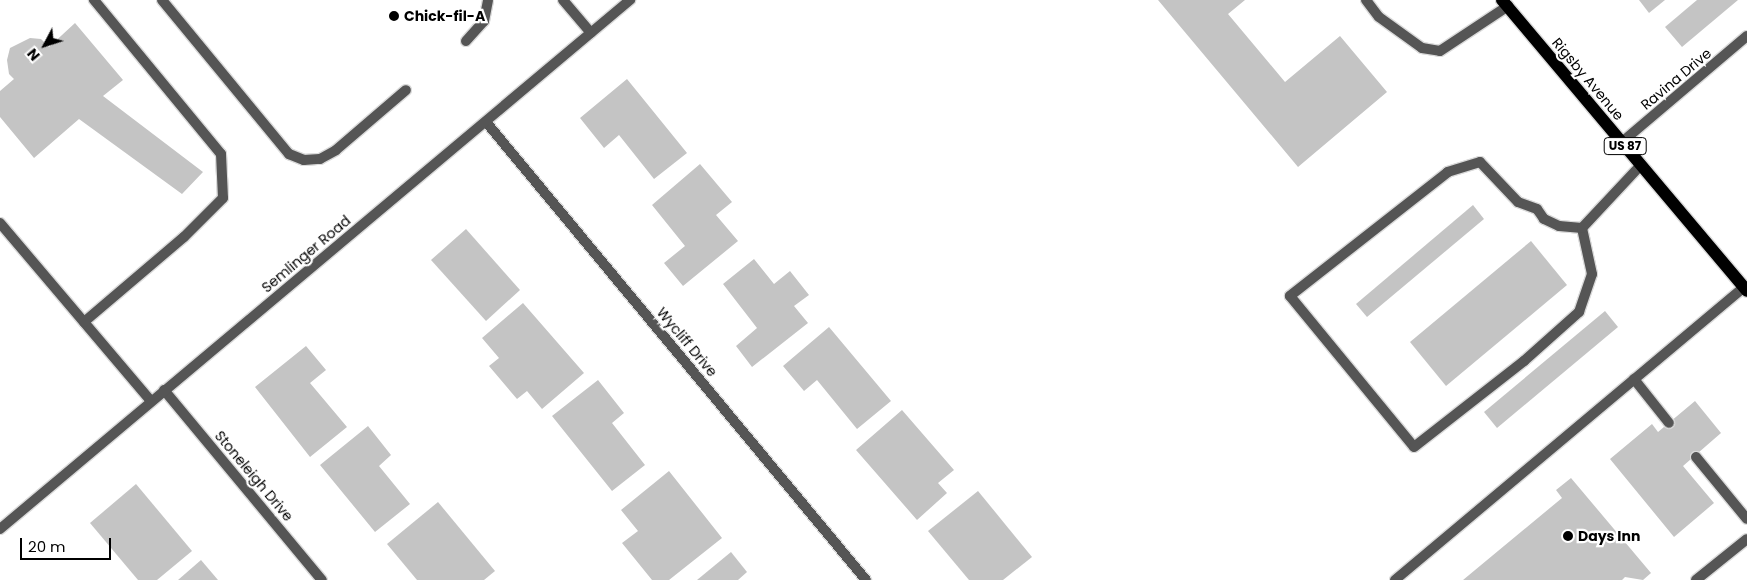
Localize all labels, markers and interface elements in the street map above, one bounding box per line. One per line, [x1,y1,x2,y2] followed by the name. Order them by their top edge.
[404,8,485,24] place label: Chick-fil-A
[388,10,400,22] marker: Chick-fil-A
[20,20,70,70] north arrow
[1549,34,1627,124] street label: Rigsby Avenue
[22,44,45,65] text: N
[1637,45,1715,113] street label: Ravina Drive
[1602,136,1648,156] road number: US 87
[258,212,354,296] street label: Semlinger Road
[653,304,721,380] street label: Wycliff Drive
[211,427,297,525] street label: Stoneleigh Drive
[22,528,114,560] scale bar
[1578,528,1640,544] place label: Days Inn
[1562,530,1574,542] marker: Days Inn
[28,536,66,557] text: 20 m

